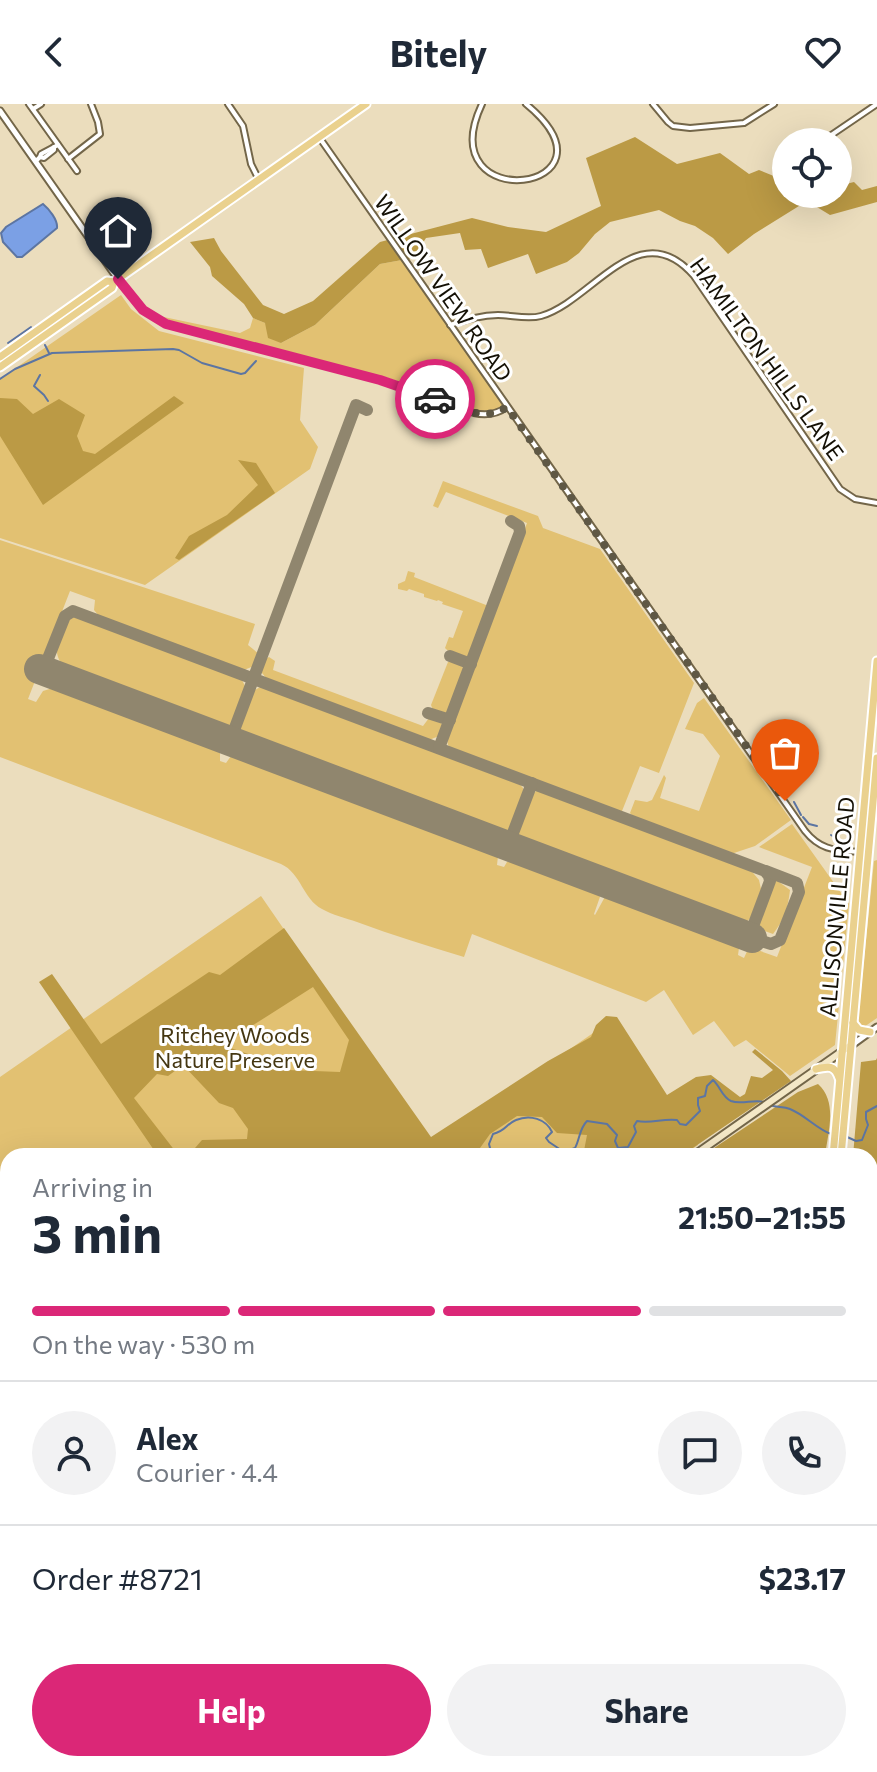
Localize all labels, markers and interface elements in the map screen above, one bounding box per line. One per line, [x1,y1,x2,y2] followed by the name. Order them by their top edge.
[32,30,76,74] icon: back
[390,30,487,74] text: Bitely
[801,30,845,74] icon: heart
[772,128,852,208] map controls
[772,128,852,208] button: locate
[369,189,518,386] street label: WILLOW VIEW ROAD
[84,197,152,279] pin
[96,209,140,253] icon: home
[685,252,850,465] street label: HAMILTON HILLS LANE
[395,359,475,439] courier
[413,377,457,421] icon: car
[751,719,819,801] pin
[763,731,807,775] icon: bag
[813,796,860,1018] street label: ALLISONVILLE ROAD
[155,1021,315,1073] park label: Ritchey Woods Nature Preserve
[32,1171,153,1202] text: Arriving in
[678,1198,846,1235] text: 21:50–21:55
[32,1200,162,1264] text: 3 min
[32,1328,255,1359] text: On the way · 530 m
[32,1411,116,1495] button: person
[658,1411,742,1495] button: chat
[762,1411,846,1495] button: phone
[136,1419,199,1456] text: Alex
[136,1456,278,1487] text: Courier · 4.4
[32,1559,203,1596] text: Order #8721
[759,1559,846,1596] text: $23.17
[32,1664,431,1756] button: Help
[447,1664,846,1756] button: Share

